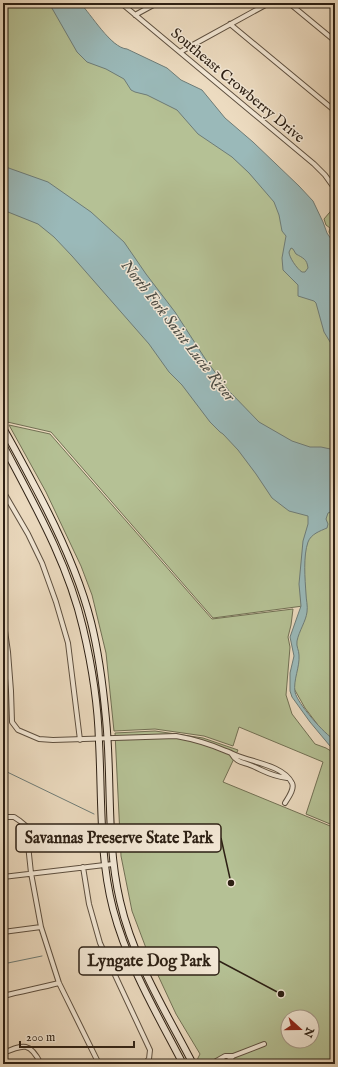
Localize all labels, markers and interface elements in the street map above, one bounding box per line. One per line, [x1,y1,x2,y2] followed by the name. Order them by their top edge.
[167,24,309,147] street label: Southeast Crowberry Drive
[116,256,240,407] water label: North Fork Saint Lucie River
[16,824,221,852] callout: Savannas Preserve State Park
[25,829,214,849] text: Savannas Preserve State Park
[79,947,219,975] callout: Lyngate Dog Park
[87,952,211,972] text: Lyngate Dog Park
[280,1009,320,1049] north arrow
[20,1023,134,1049] scale bar
[300,1024,317,1040] text: N
[26,1030,55,1045] text: 200 m

